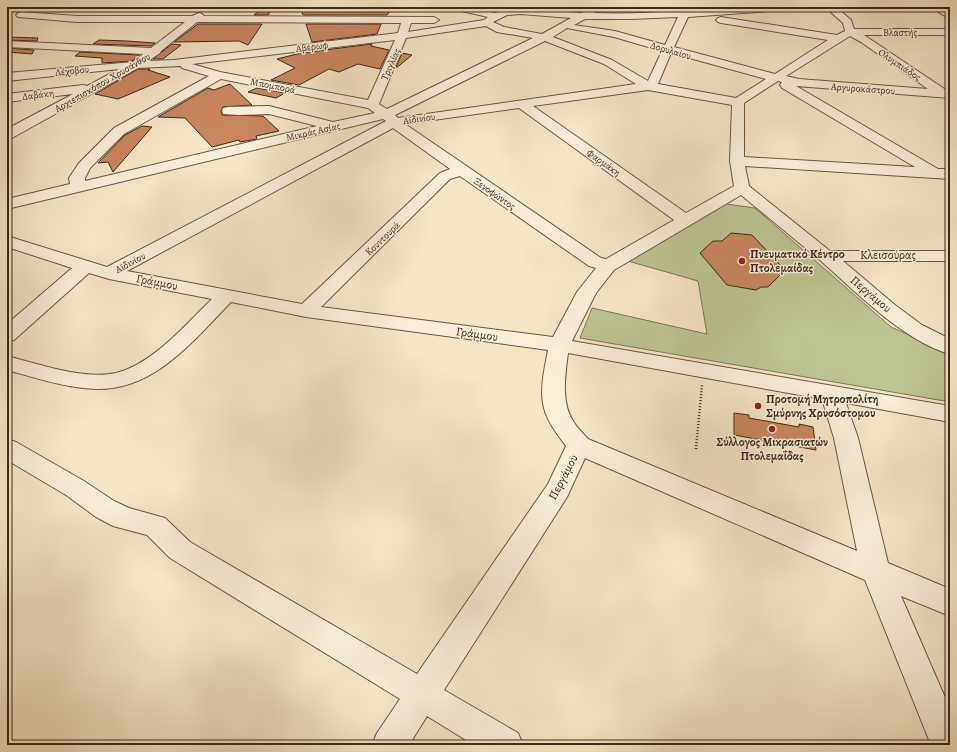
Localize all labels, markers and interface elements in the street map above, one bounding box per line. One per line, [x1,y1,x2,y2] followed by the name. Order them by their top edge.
[883,26,917,39] street label: Βλαστής
[294,38,329,55] street label: Αβέρωφ
[649,38,693,63] street label: Δορυλαίου
[876,45,924,84] street label: Ολυμπιάδος
[378,46,403,82] street label: Τριγλίας
[51,49,153,116] street label: Αρχιεπισκόπου Χρυσάνθου
[53,62,90,79] street label: Λέχοβου
[249,75,297,96] street label: Μπομπορά
[829,80,896,97] street label: Αργυροκάστρου
[22,86,55,103] street label: Δαβάκη
[401,110,436,127] street label: Αϊδινίου
[285,119,342,144] street label: Μικράς Ασίας
[584,146,623,179] street label: Φαρμάκη
[471,174,518,213] street label: Ξενοφώντος
[362,218,403,258] street label: Κουντουρά
[750,246,845,276] place label: Πνευματικό Κέντρο Πτολεμαίδας
[860,247,916,263] street label: Κλεισούρας
[112,249,148,276] street label: Αϊδινίου
[737,256,747,266] marker: Πνευματικό Κέντρο Πτολεμαίδας
[135,270,179,294] street label: Γράμμου
[847,272,895,316] street label: Περγάμου
[455,323,499,345] street label: Γράμμου
[766,391,878,421] place label: Προτομή Μητροπολίτη Σμύρνης Χρυσόστομου
[753,401,763,411] marker: Προτομή Μητροπολίτη Σμύρνης Χρυσόστομου
[767,424,777,434] marker: Σύλλογος Μικρασιατών Πτολεμαΐδας
[716,434,828,464] place label: Σύλλογος Μικρασιατών Πτολεμαΐδας
[544,451,582,503] street label: Περγάμου

